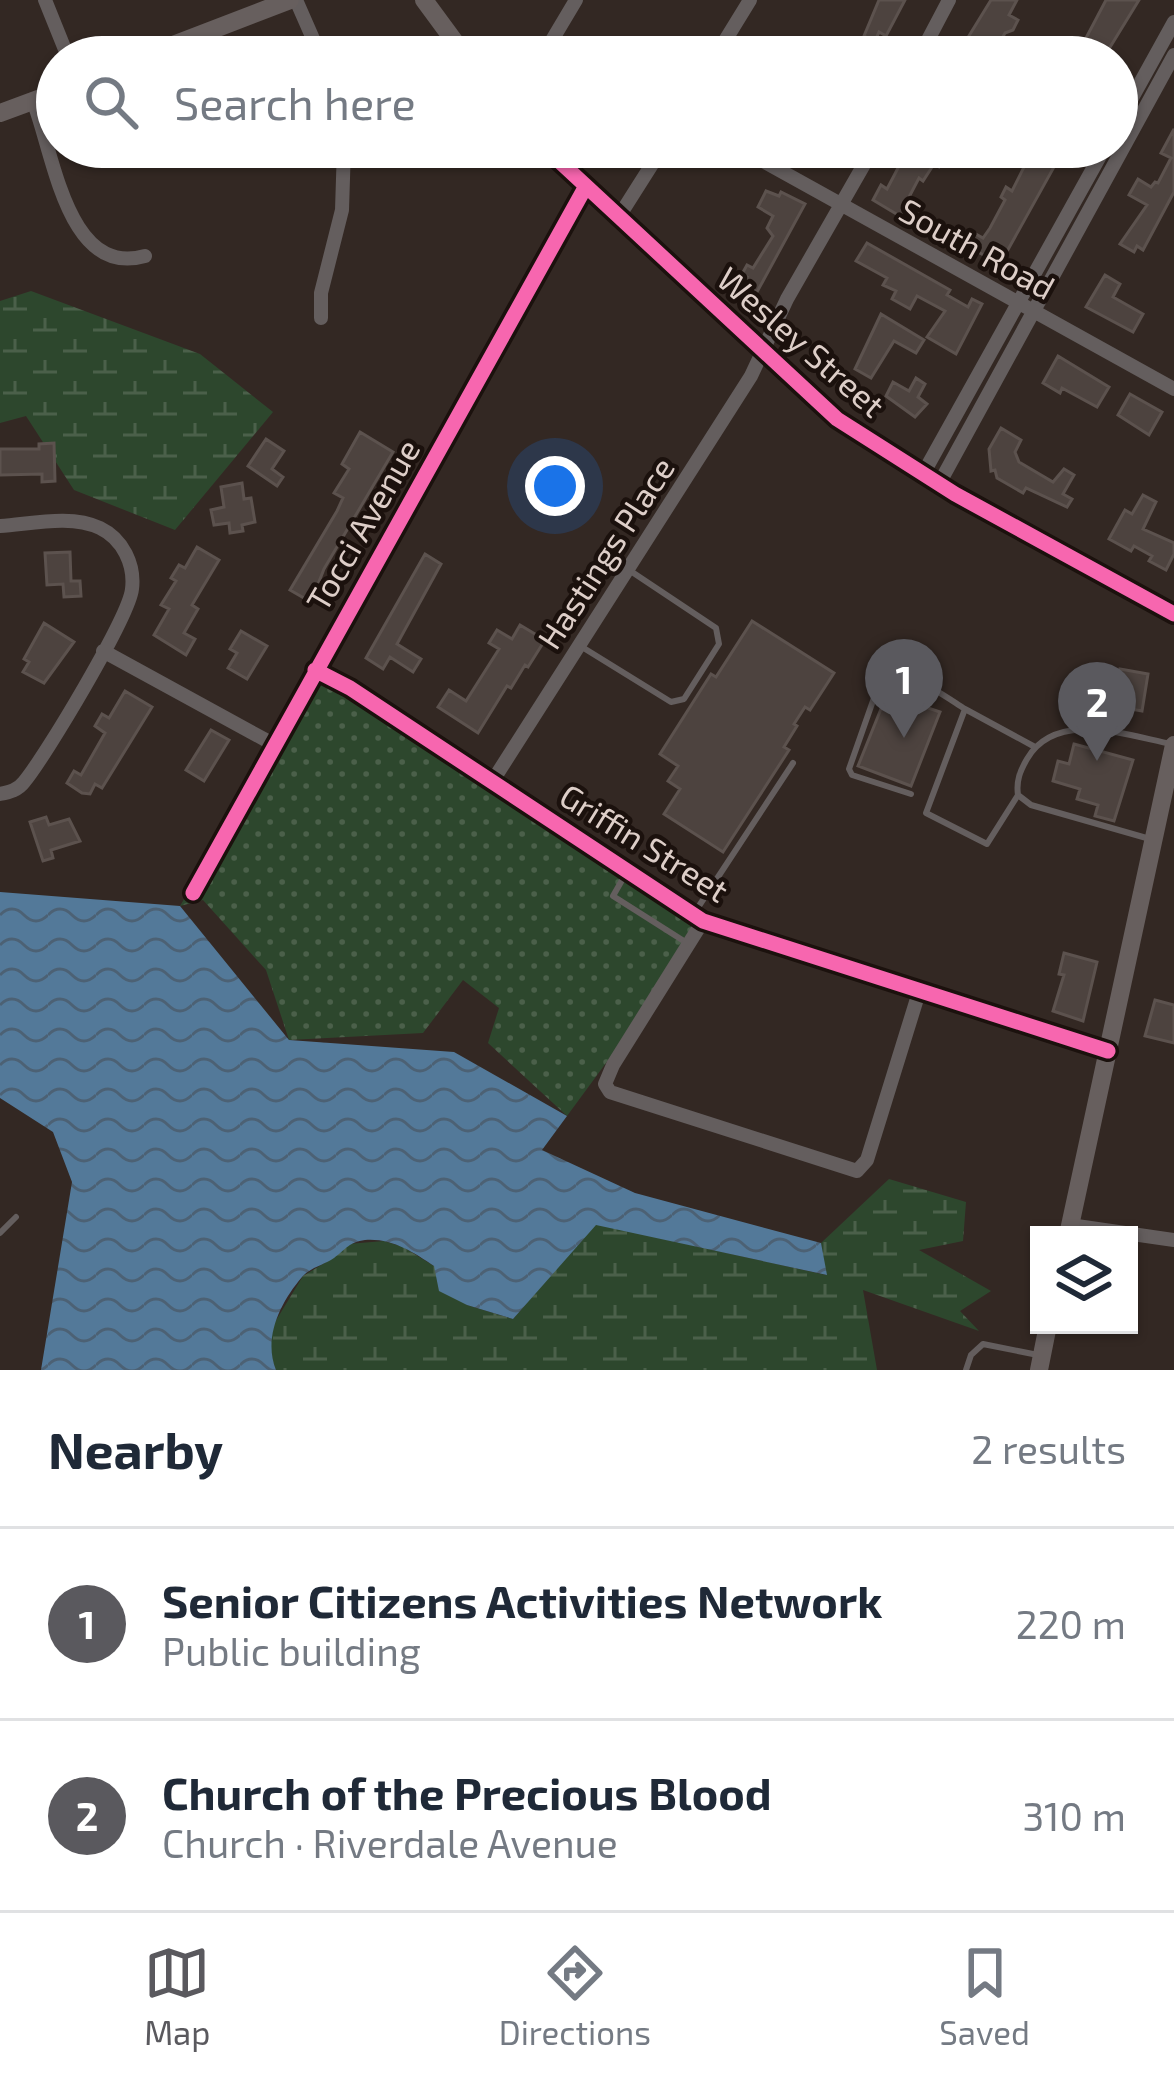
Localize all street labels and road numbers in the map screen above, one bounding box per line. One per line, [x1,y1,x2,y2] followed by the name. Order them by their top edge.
[893,189,1062,307] street label: South Road
[710,258,893,425] street label: Wesley Street
[297,432,427,617] street label: Tocci Avenue
[528,449,682,656] street label: Hastings Place
[553,775,736,910] street label: Griffin Street

